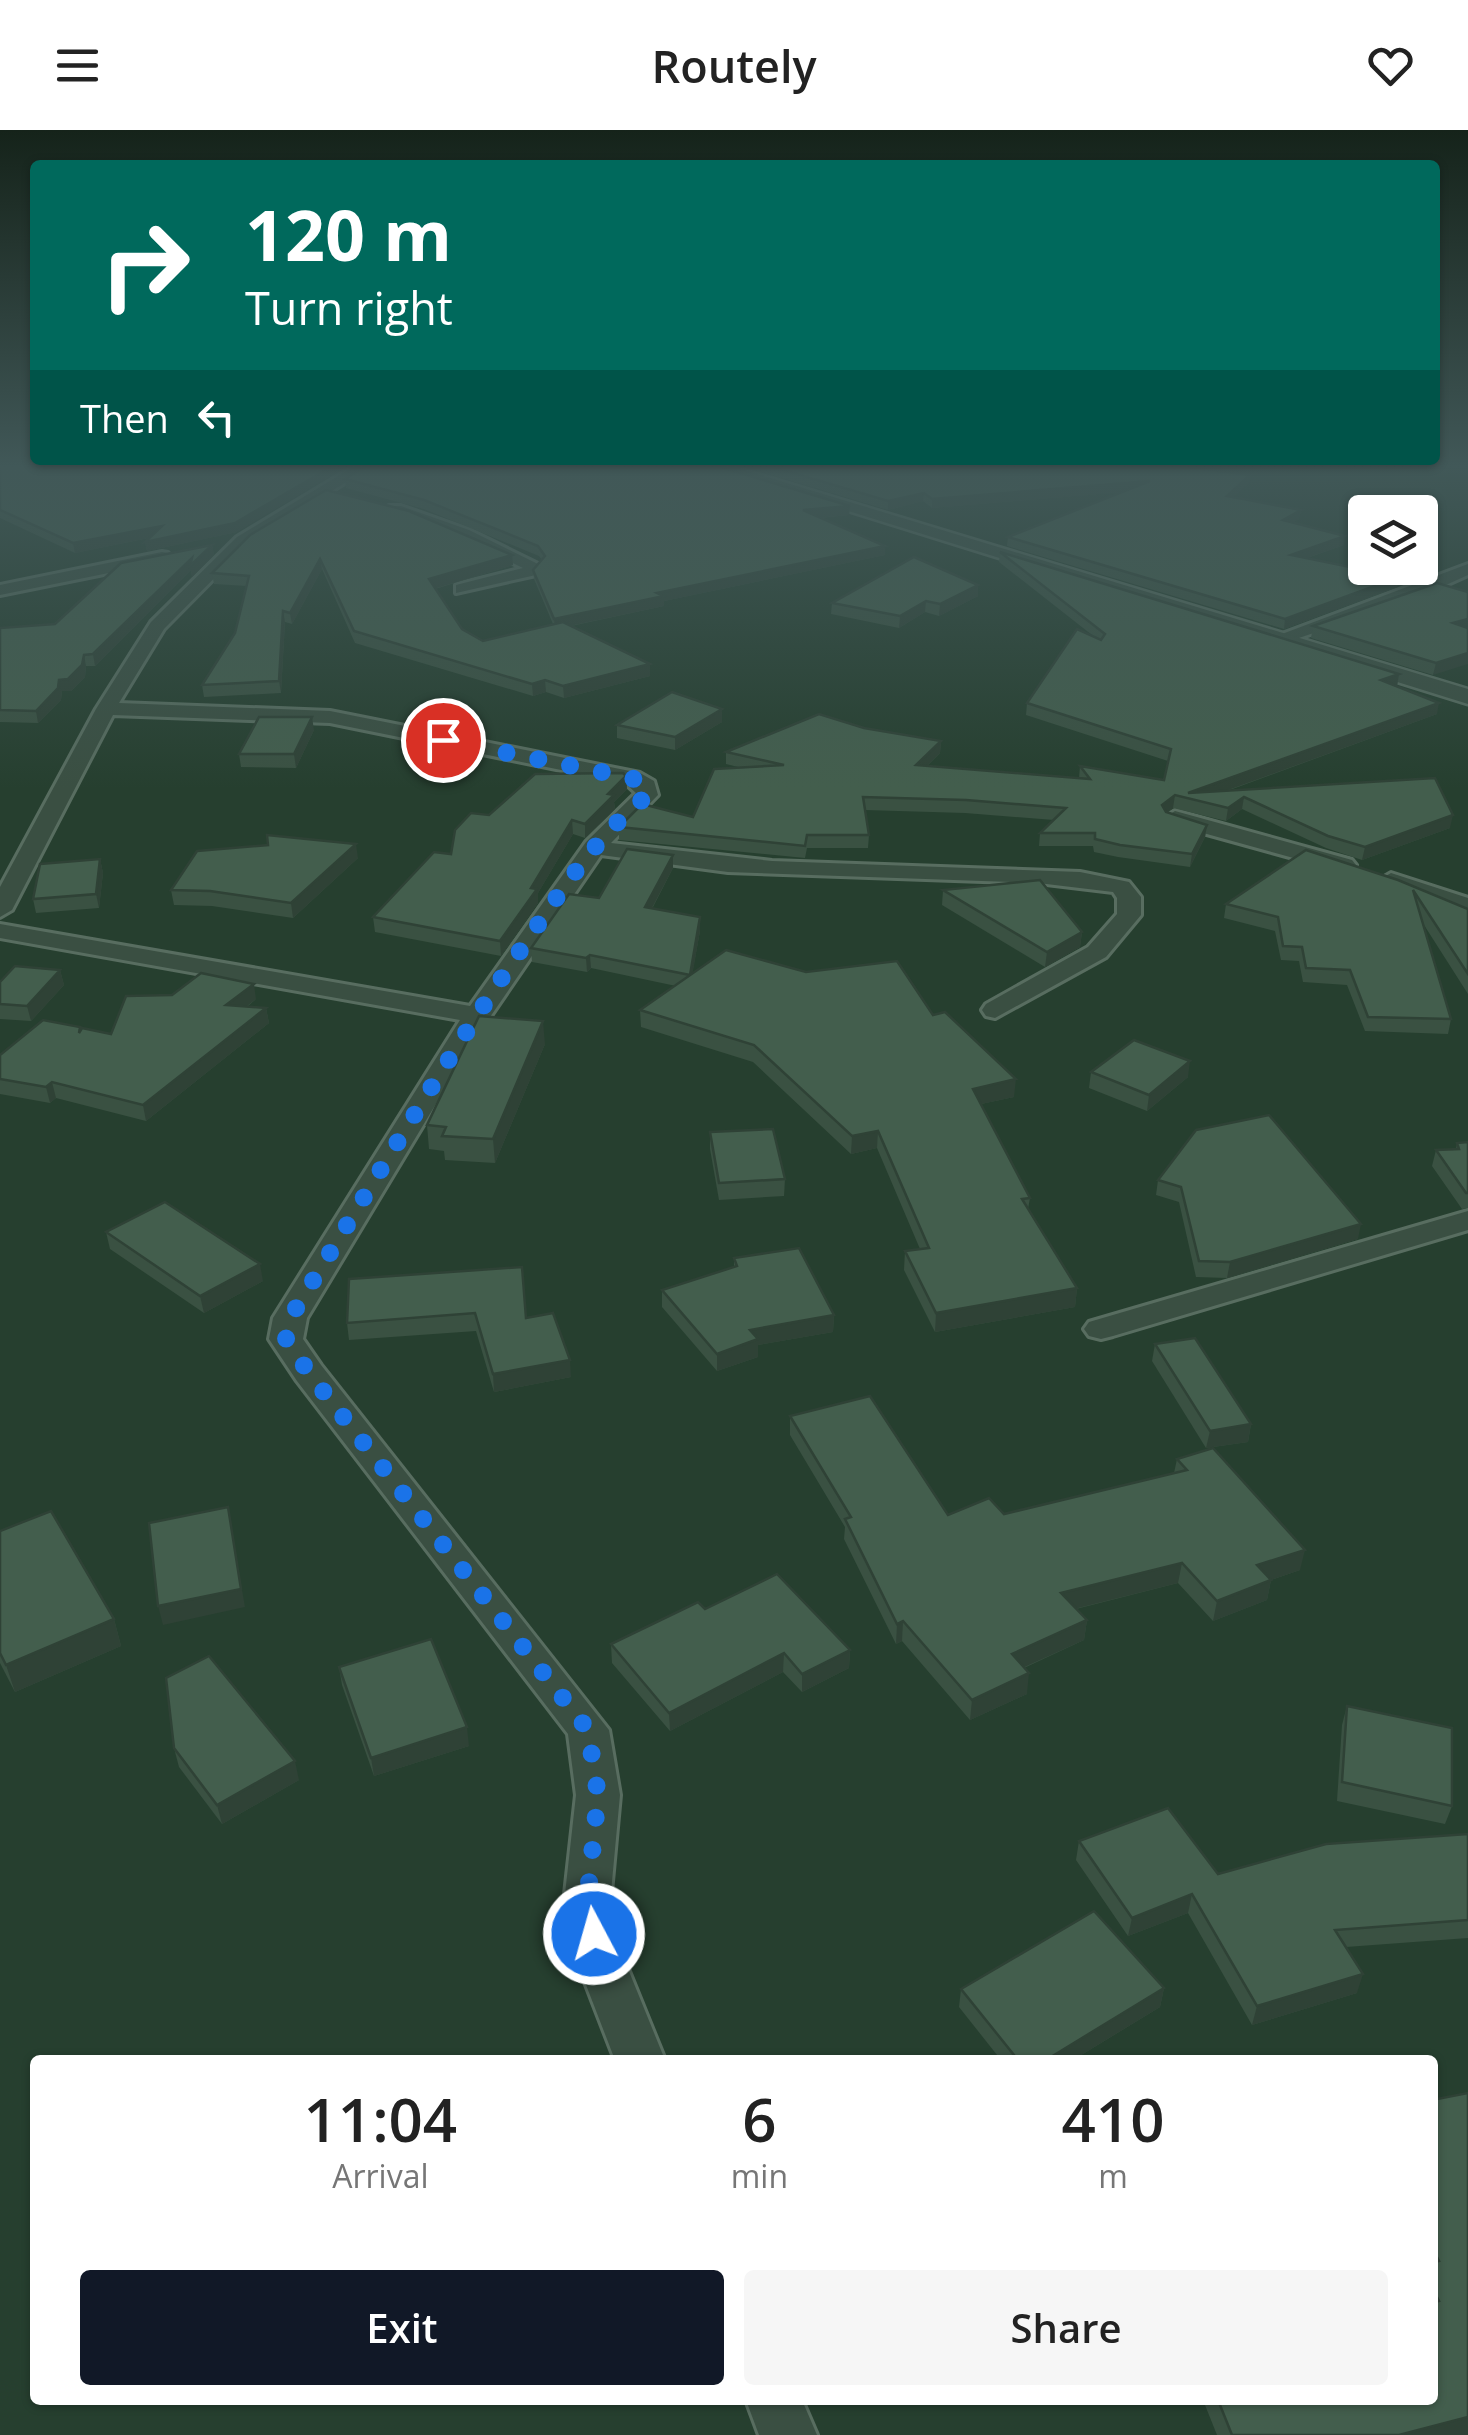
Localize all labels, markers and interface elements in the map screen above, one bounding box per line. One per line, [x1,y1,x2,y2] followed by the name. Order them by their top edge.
[651,35,817,96] text: Routely
[50,38,105,93] icon: menu
[1363,38,1418,93] icon: heart
[245,186,452,282] text: 120 m
[80,200,210,330] icon: right
[245,277,453,338] text: Turn right
[189,390,244,445] icon: left
[80,392,169,444] text: Then
[1348,495,1438,585] map controls
[1348,495,1438,585] button: layers
[401,698,486,783] pin
[416,713,471,768] icon: arrive
[542,1882,646,1986] position arrow
[304,2078,457,2160] text: 11:04
[742,2078,777,2160] text: 6
[1062,2078,1164,2160] text: 410
[332,2154,429,2197] text: Arrival
[731,2154,788,2197] text: min
[1098,2154,1128,2197] text: m
[80,2270,724,2385] button: Exit
[744,2270,1388,2385] button: Share

